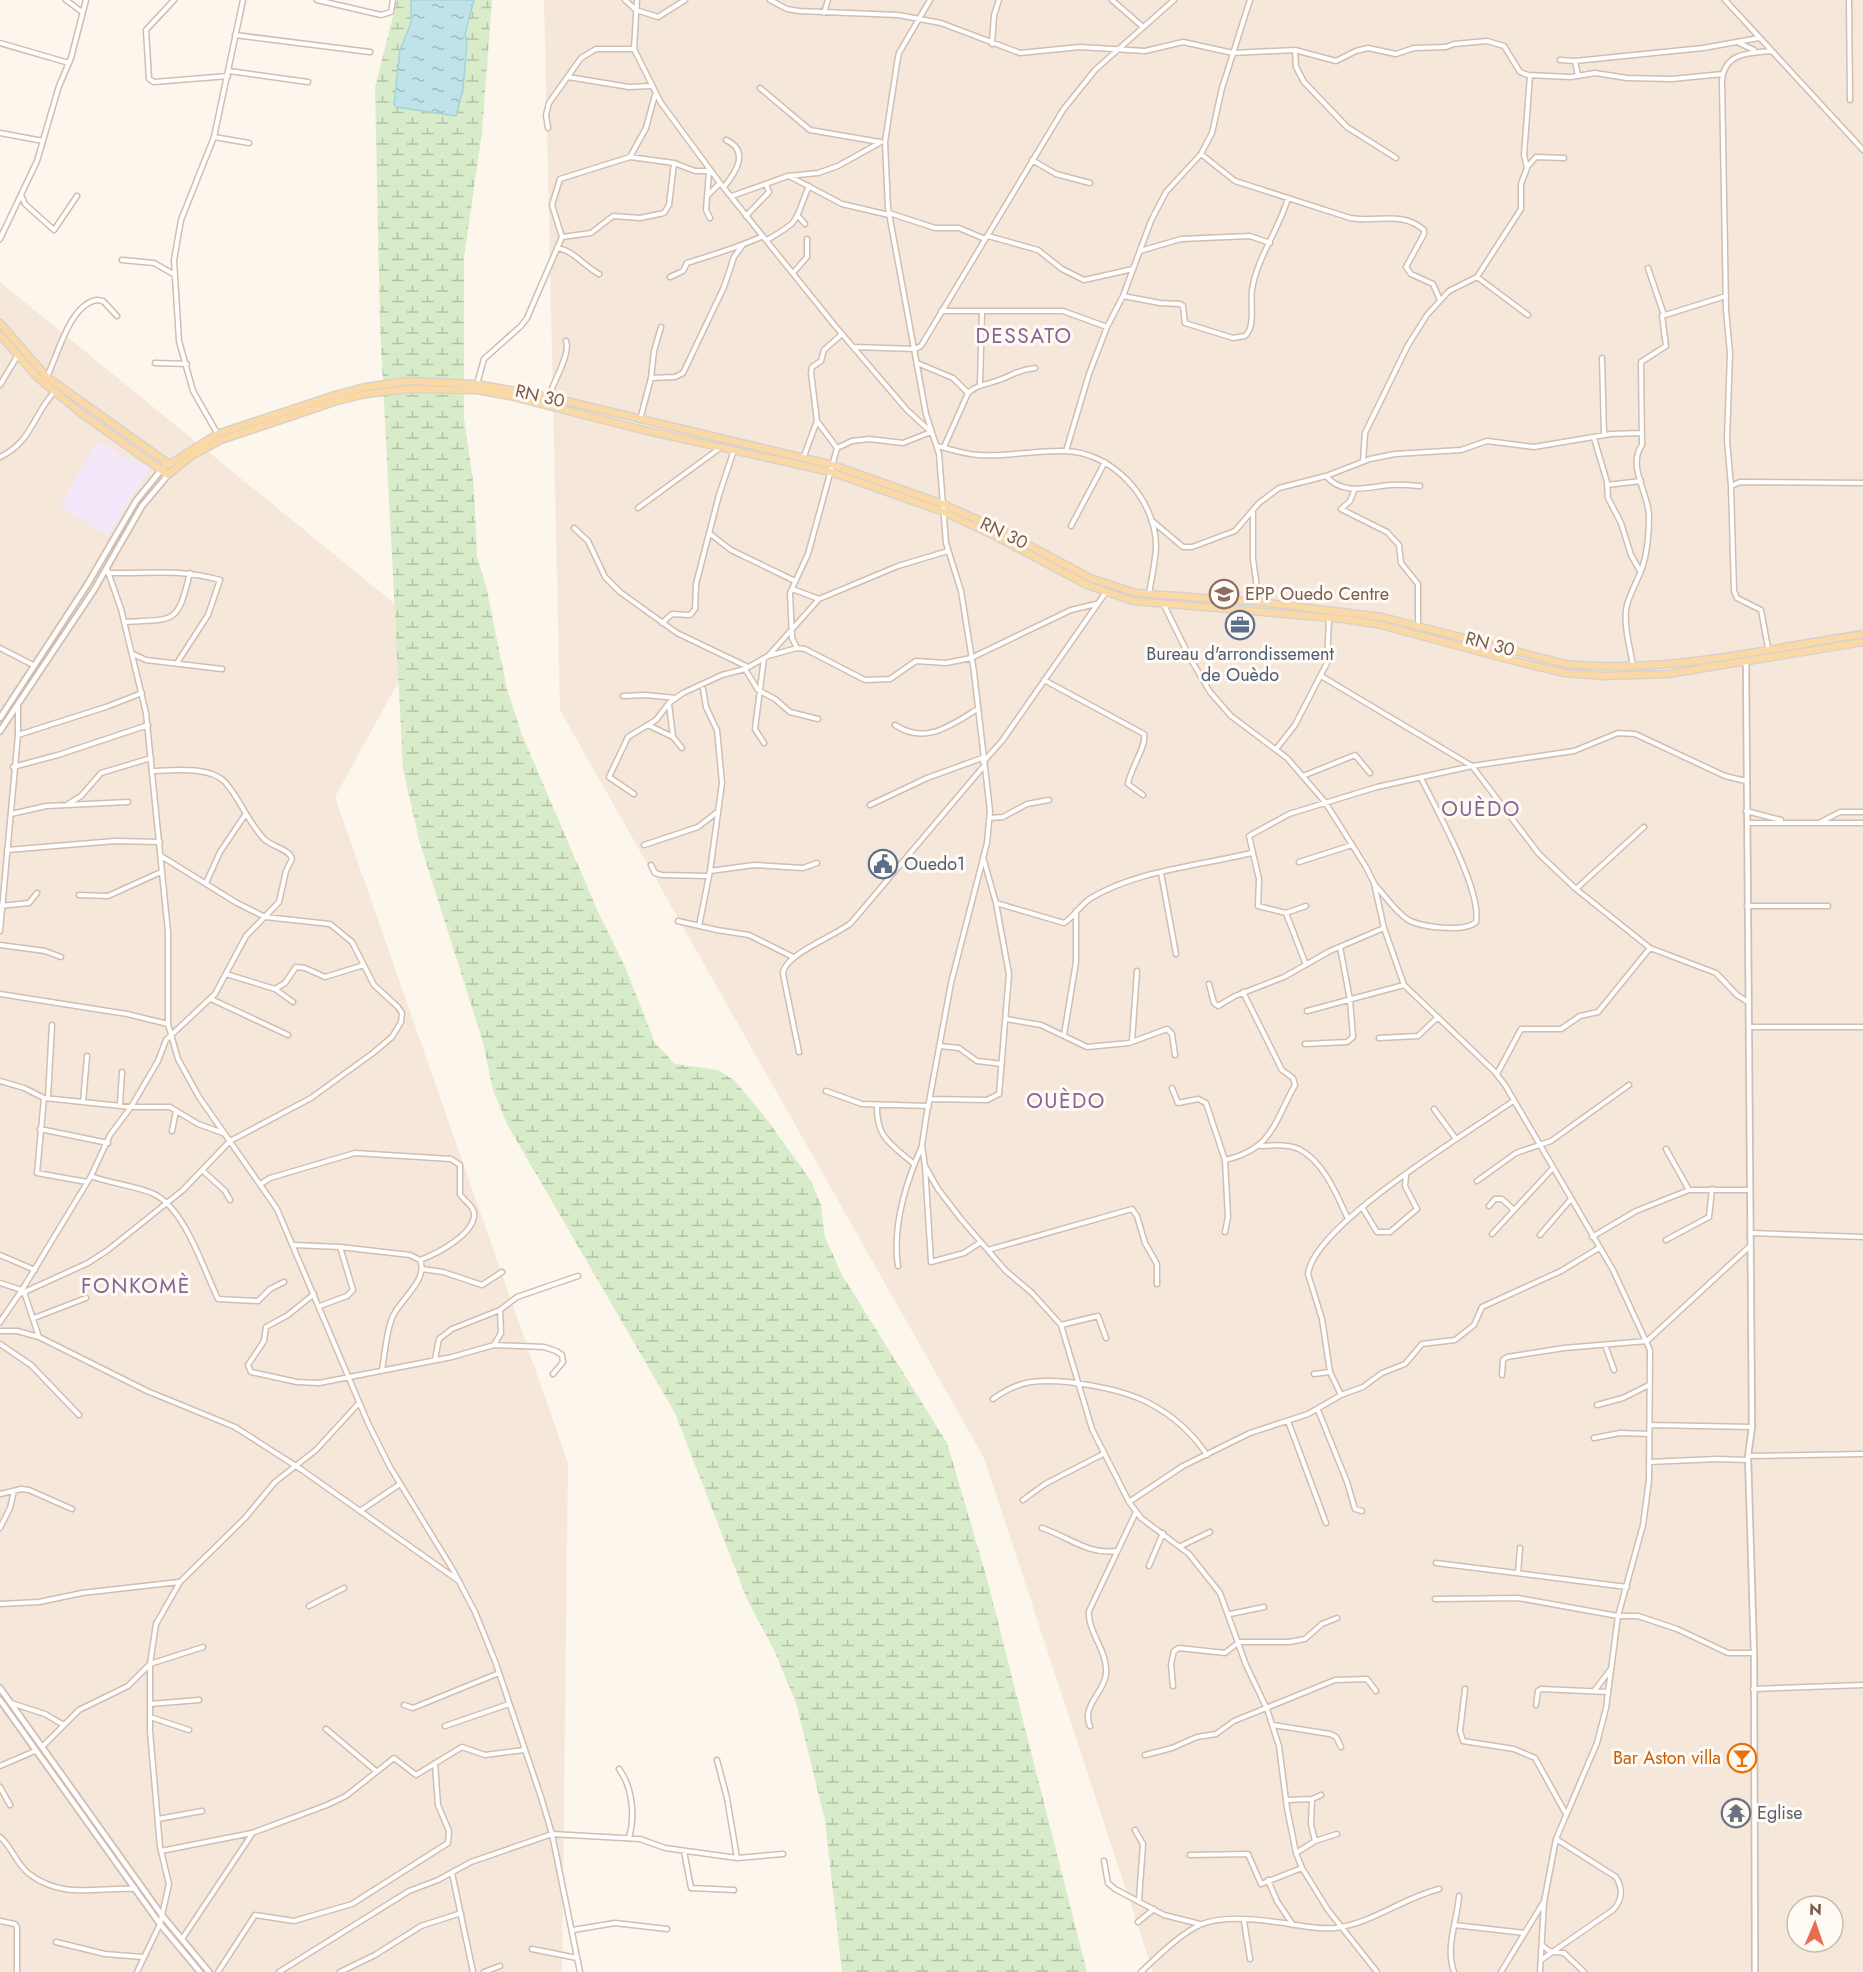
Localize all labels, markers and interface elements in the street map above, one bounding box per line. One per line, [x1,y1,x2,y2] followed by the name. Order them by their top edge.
[975,321,1073,351] district label: DESSATO
[513,378,568,414] street label: RN 30
[976,510,1032,556] street label: RN 30
[1208,578,1240,610] school or university icon: EPP Ouedo Centre
[1245,581,1389,607] place label: EPP Ouedo Centre
[1224,609,1256,641] office icon: Bureau d'arrondissement de Ouèdo
[1462,625,1518,663] street label: RN 30
[1146,641,1334,688] place label: Bureau d'arrondissement de Ouèdo
[1441,794,1521,824] district label: OUÈDO
[867,848,899,880] public building icon: Ouedo1
[904,851,965,877] place label: Ouedo1
[1026,1086,1106,1116] district label: OUÈDO
[81,1271,191,1301] district label: FONKOMÈ
[1726,1742,1758,1774] bar icon: Bar Aston villa
[1613,1745,1721,1771] place label: Bar Aston villa
[1720,1797,1752,1829] temple icon: Eglise
[1757,1800,1803,1826] place label: Eglise
[1785,1894,1845,1954] north arrow
[1809,1898,1822,1921] text: N

